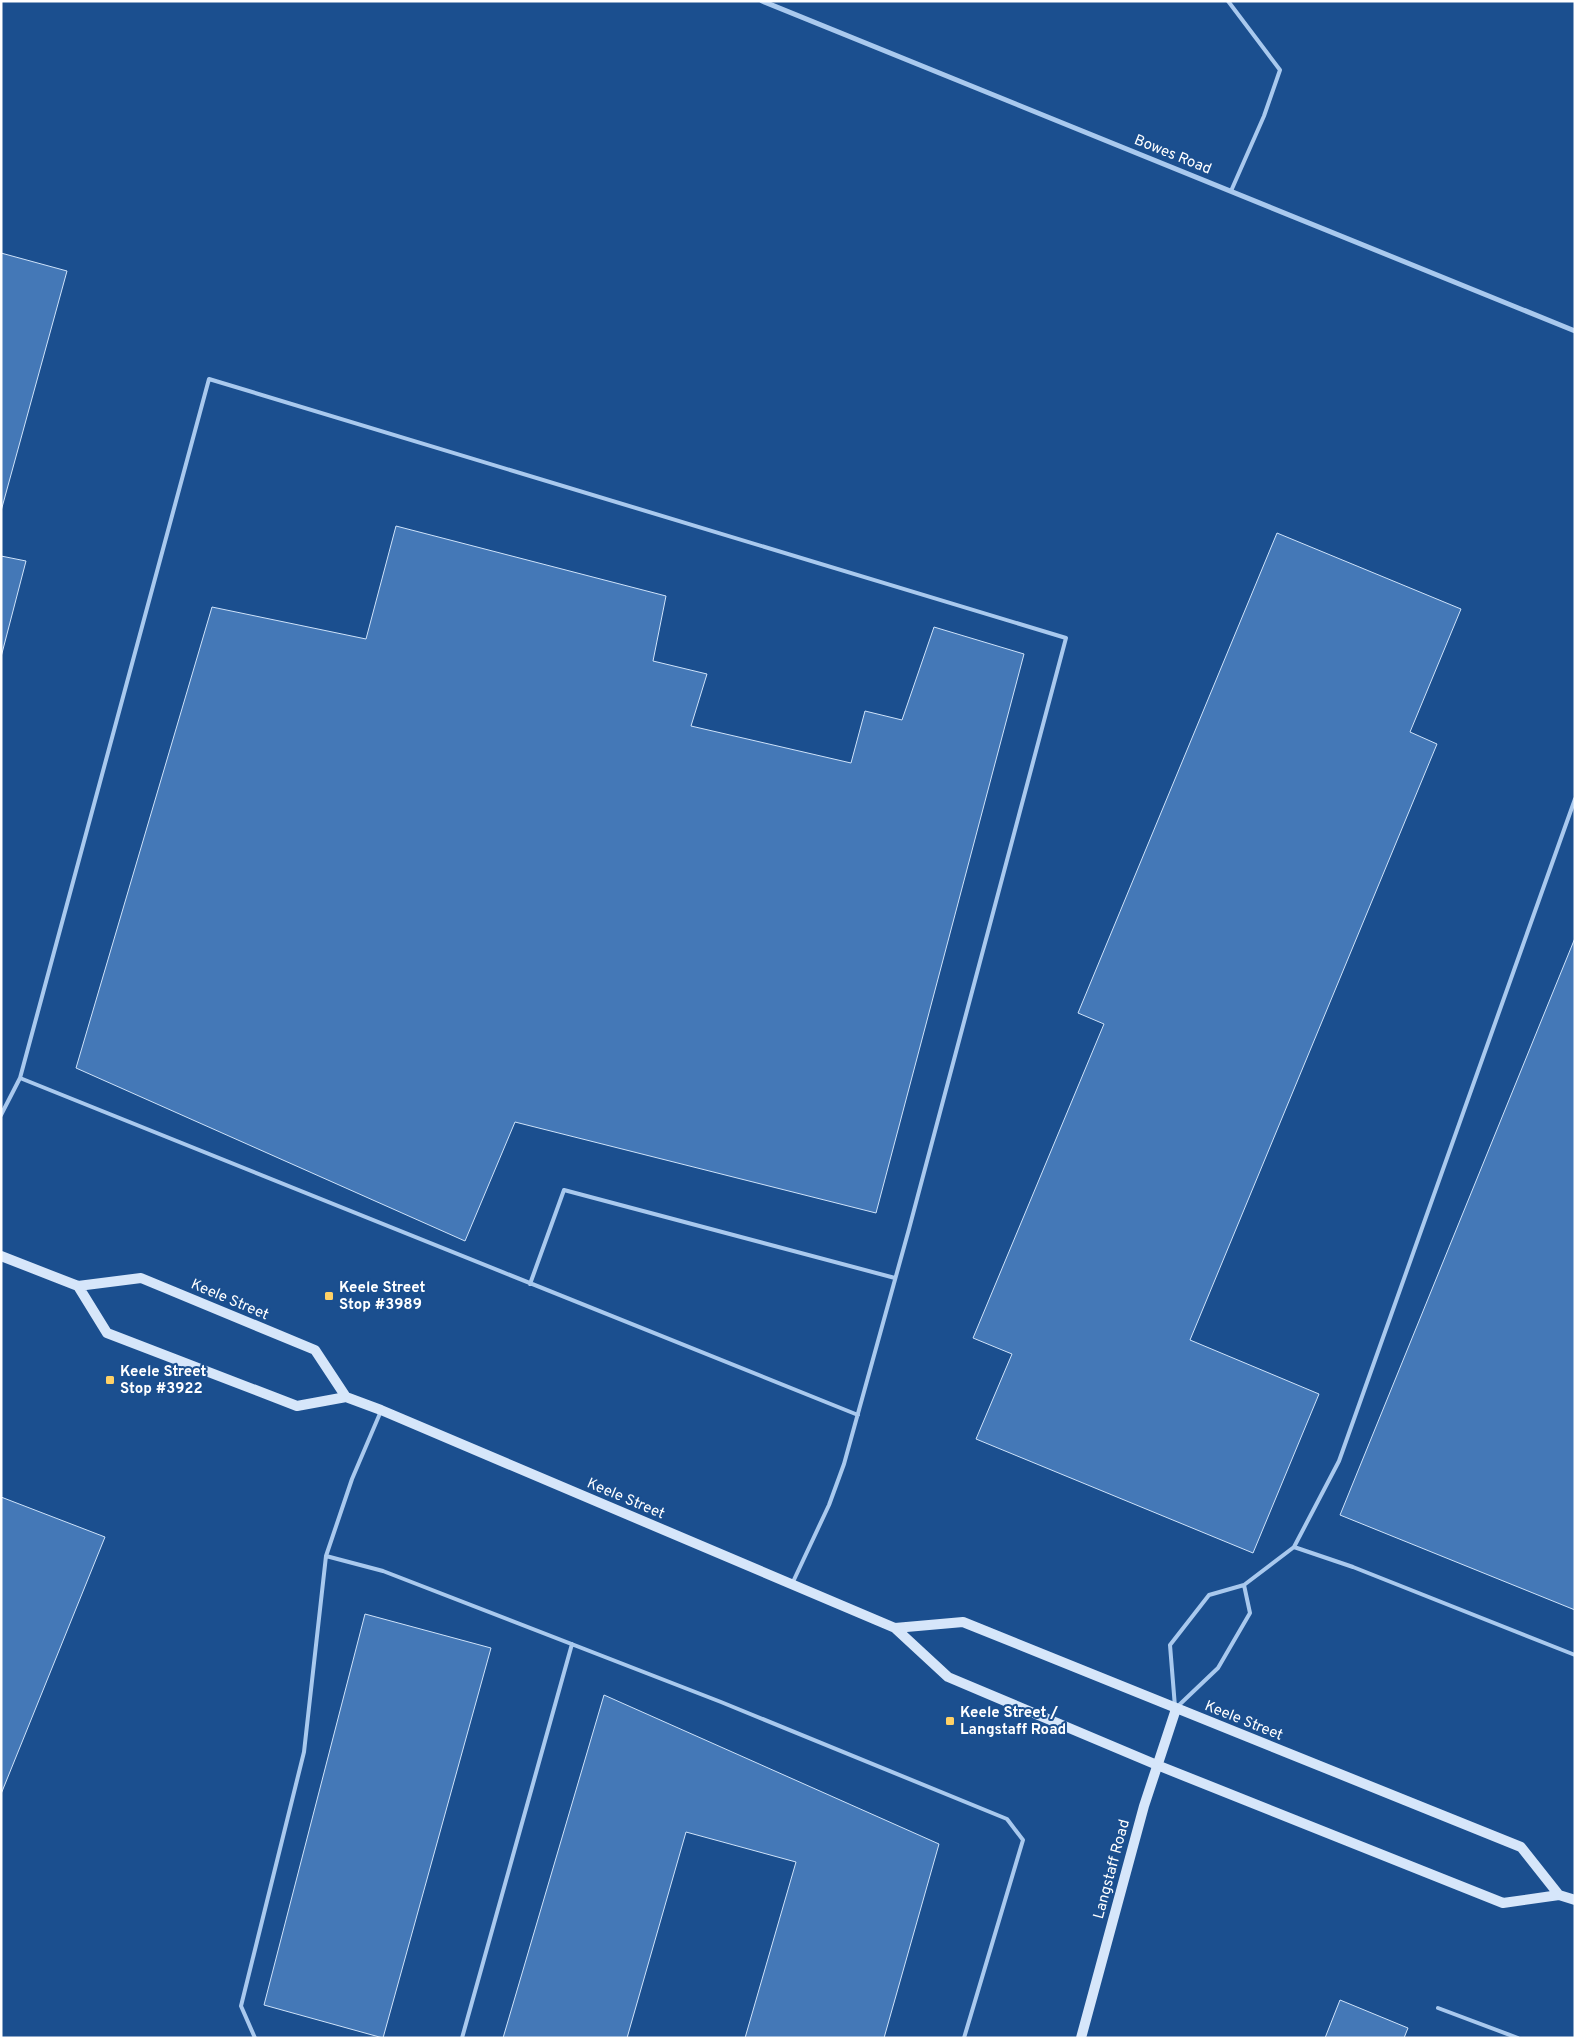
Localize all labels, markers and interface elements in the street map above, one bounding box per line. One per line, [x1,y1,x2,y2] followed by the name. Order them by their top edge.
[1131,131,1214,180] street label: Bowes Road
[188,1275,271,1325] street label: Keele Street
[339,1279,426,1315] place label: Keele Street Stop #3989
[323,1290,335,1302] marker: Keele Street Stop #3989
[120,1363,207,1399] place label: Keele Street Stop #3922
[104,1374,116,1386] marker: Keele Street Stop #3922
[584,1474,667,1524] street label: Keele Street
[1202,1697,1285,1746] street label: Keele Street
[960,1704,1066,1740] place label: Keele Street / Langstaff Road
[944,1715,956,1727] marker: Keele Street / Langstaff Road
[1090,1818,1135,1921] street label: Langstaff Road

